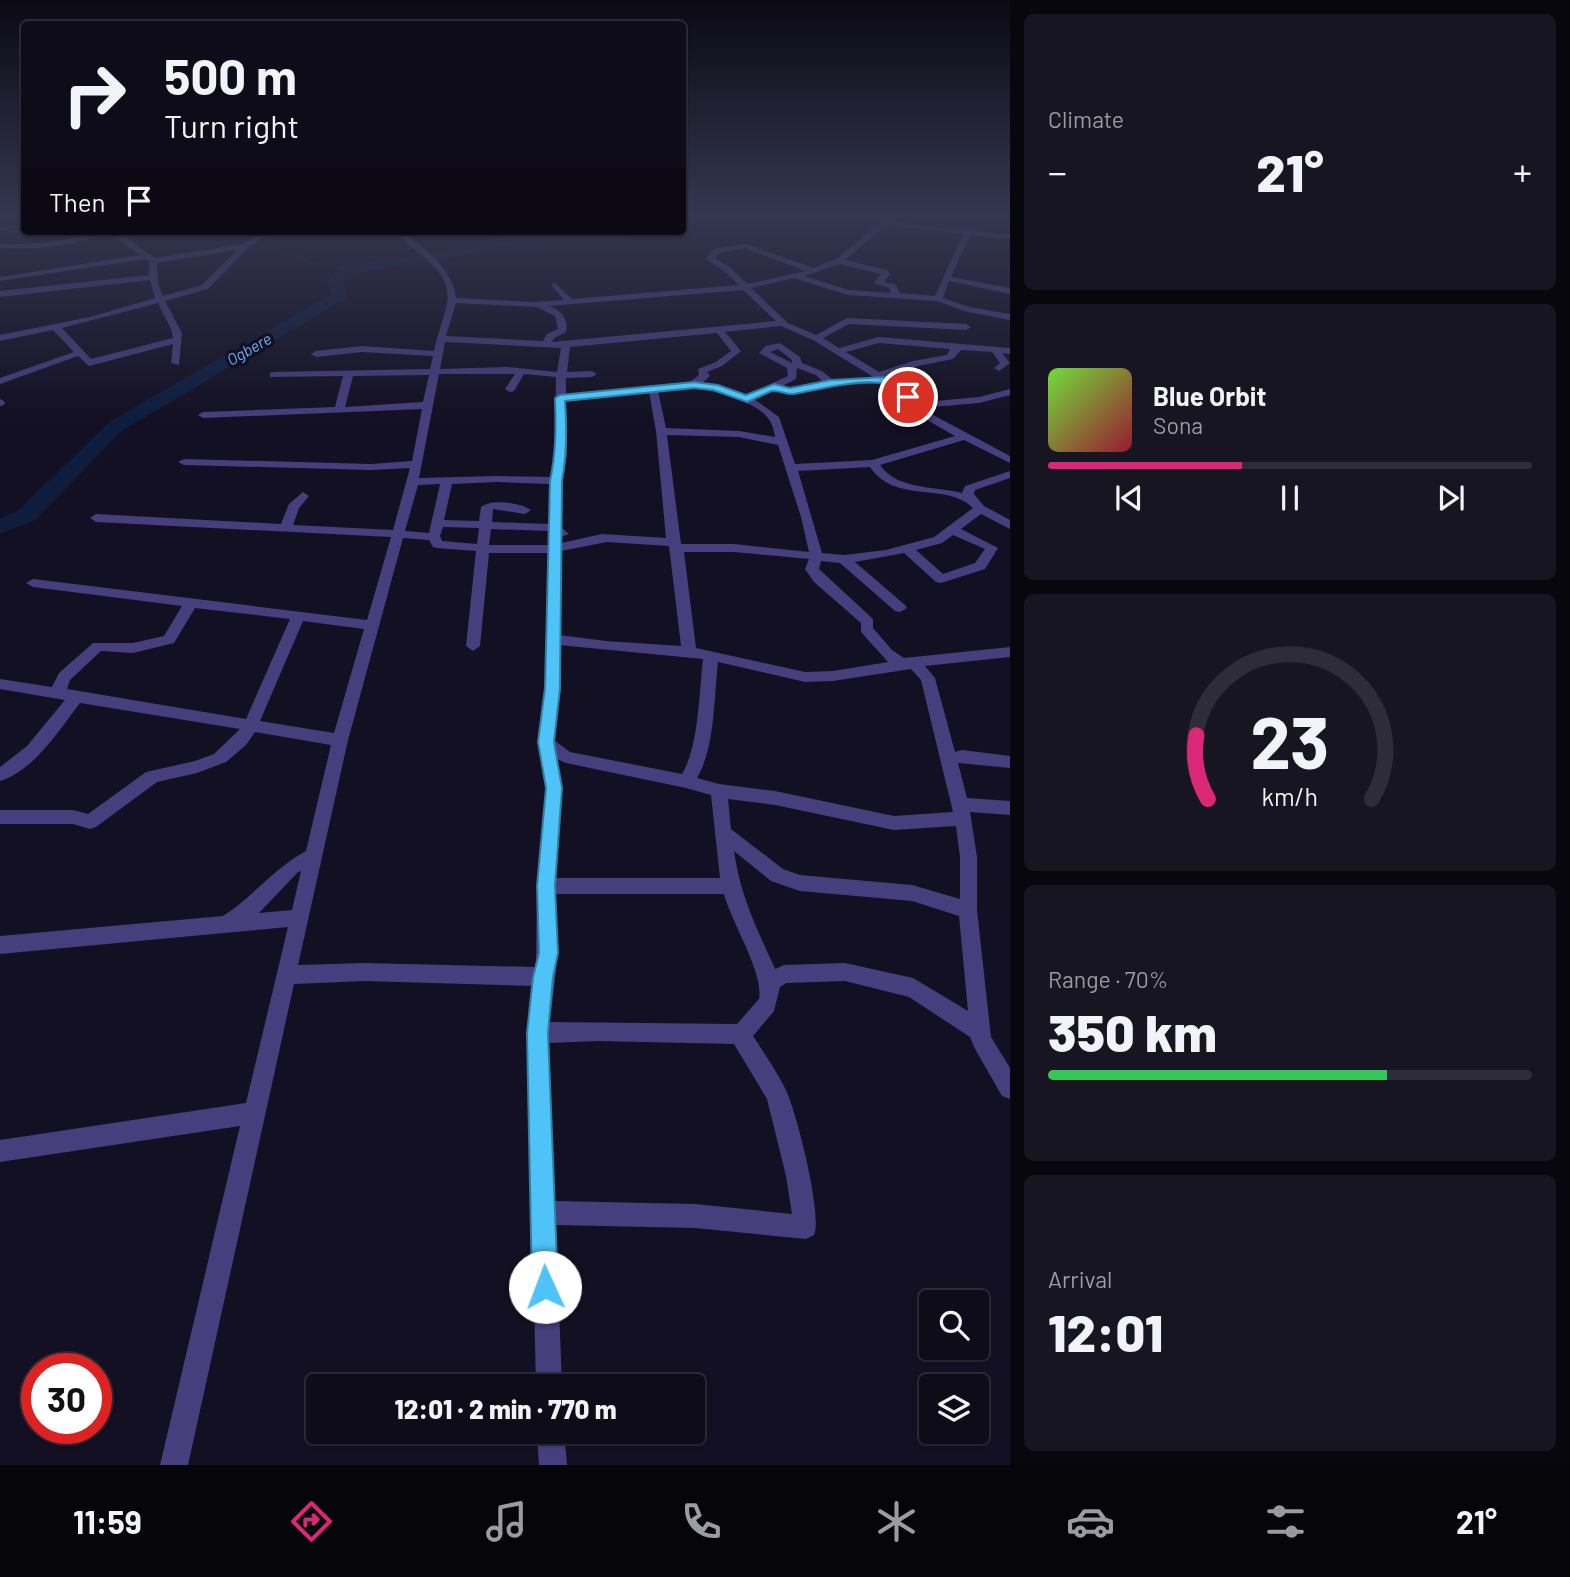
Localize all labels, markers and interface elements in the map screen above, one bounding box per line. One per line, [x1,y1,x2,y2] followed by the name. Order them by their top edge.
[164,46,297,105] text: 500 m
[49,49,140,140] icon: right
[1048,105,1124,133] text: Climate
[164,106,299,144] text: Turn right
[1256,140,1324,202] text: 21°
[1048,148,1067,194] text: −
[1513,148,1532,194] text: +
[120,182,158,220] icon: arrive
[49,186,106,217] text: Then
[223,328,274,369] water label: Ogbere
[878,367,938,427] pin
[889,378,927,416] icon: arrive
[1153,380,1266,411] text: Blue Orbit
[1153,411,1203,439] text: Sona
[1110,479,1148,517] icon: previous
[1271,479,1309,517] icon: pause
[1432,479,1470,517] icon: next
[1250,696,1330,784] text: 23
[1262,780,1318,810] text: km/h
[1048,965,1168,993] text: Range · 70%
[1048,1000,1217,1062] text: 350 km
[508,1250,582,1324] position arrow
[1048,1265,1112,1293] text: Arrival
[919,1290,989,1444] map controls
[919,1290,989,1360] button: search
[1048,1300,1163,1362] text: 12:01
[21,1353,112,1444] speed limit sign: 30
[919,1374,989,1444] button: layers
[395,1393,616,1424] text: 12:01 · 2 min · 770 m
[287,1497,336,1546] icon: directions
[482,1497,531,1546] icon: music
[677,1497,726,1546] icon: phone
[872,1497,921,1546] icon: climate
[1066,1497,1115,1546] icon: car
[1261,1497,1310,1546] icon: filters
[73,1502,142,1540] text: 11:59
[1456,1502,1497,1540] text: 21°

